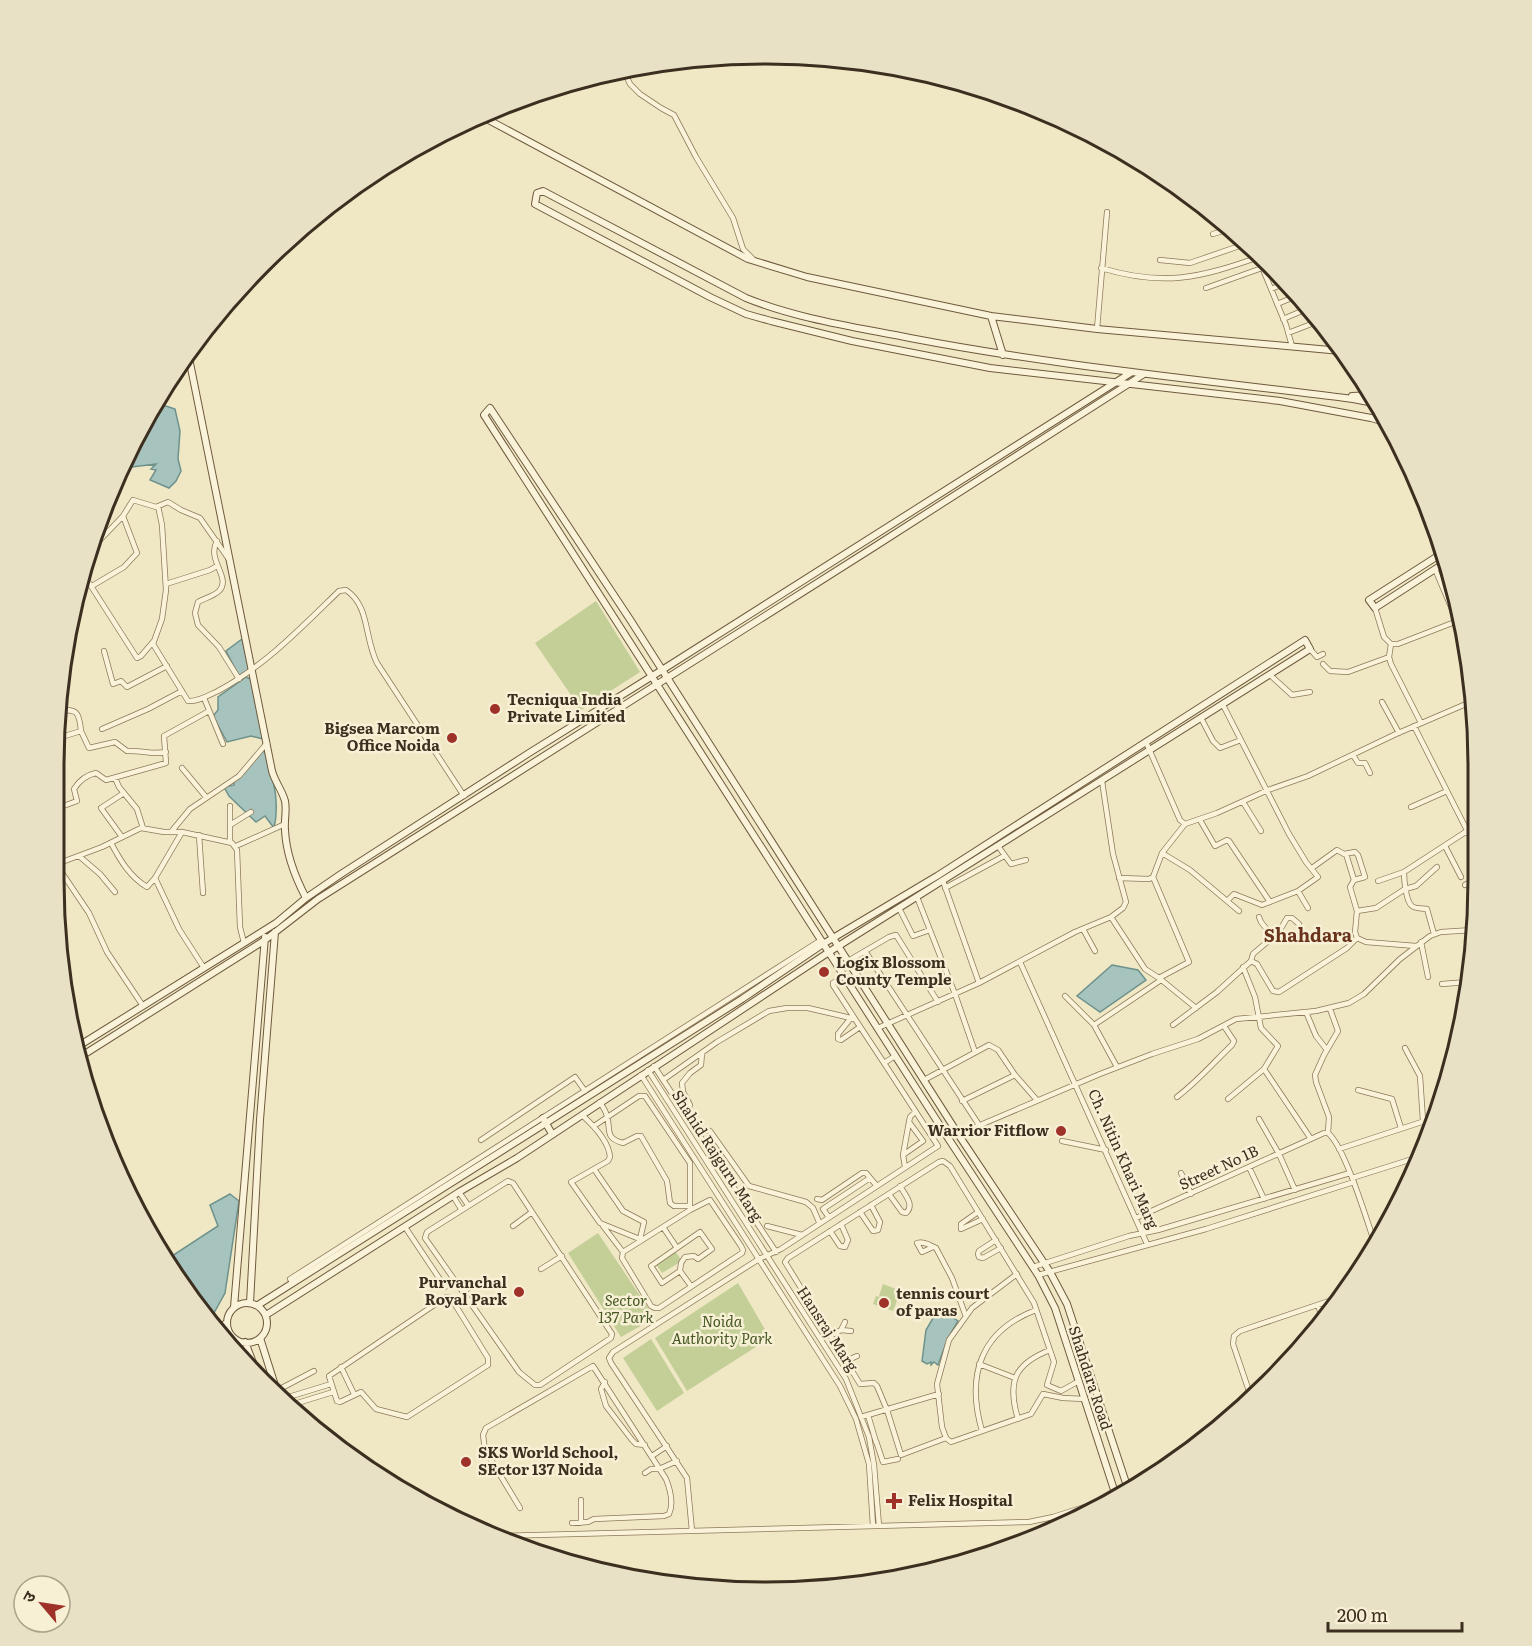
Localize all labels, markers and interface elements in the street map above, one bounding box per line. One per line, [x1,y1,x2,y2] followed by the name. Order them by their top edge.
[507,687,626,727] place label: Tecniqua India Private Limited
[488,702,502,716] marker: Tecniqua India Private Limited
[324,716,440,756] place label: Bigsea Marcom Office Noida
[445,731,459,745] marker: Bigsea Marcom Office Noida
[1264,921,1353,948] district label: Shahdara
[836,950,952,990] place label: Logix Blossom County Temple
[817,965,831,979] marker: Logix Blossom County Temple
[667,1085,770,1226] street label: Shahid Rajguru Marg
[1083,1085,1166,1233] street label: Ch. Nitin Khari Marg
[928,1118,1049,1141] place label: Warrior Fitflow
[1054,1124,1068,1138] marker: Warrior Fitflow
[1175,1138,1262,1195] street label: Street No 1B
[418,1270,508,1310] place label: Purvanchal Royal Park
[792,1281,865,1376] street label: Hansraj Marg
[896,1281,990,1321] place label: tennis court of paras
[512,1285,526,1299] marker: Purvanchal Royal Park
[598,1288,655,1328] park label: Sector 137 Park
[877,1296,891,1310] marker: tennis court of paras
[671,1309,773,1349] park label: Noida Authority Park
[1064,1322,1119,1433] street label: Shahdara Road
[478,1440,618,1480] place label: SKS World School, SEctor 137 Noida
[459,1455,473,1469] marker: SKS World School, SEctor 137 Noida
[908,1488,1014,1511] place label: Felix Hospital
[885,1492,903,1510] marker: Felix Hospital
[12,1574,72,1634] north arrow
[15,1586,41,1606] text: उ
[1328,1595,1462,1633] scale bar
[1337,1601,1388,1628] text: 200 m

